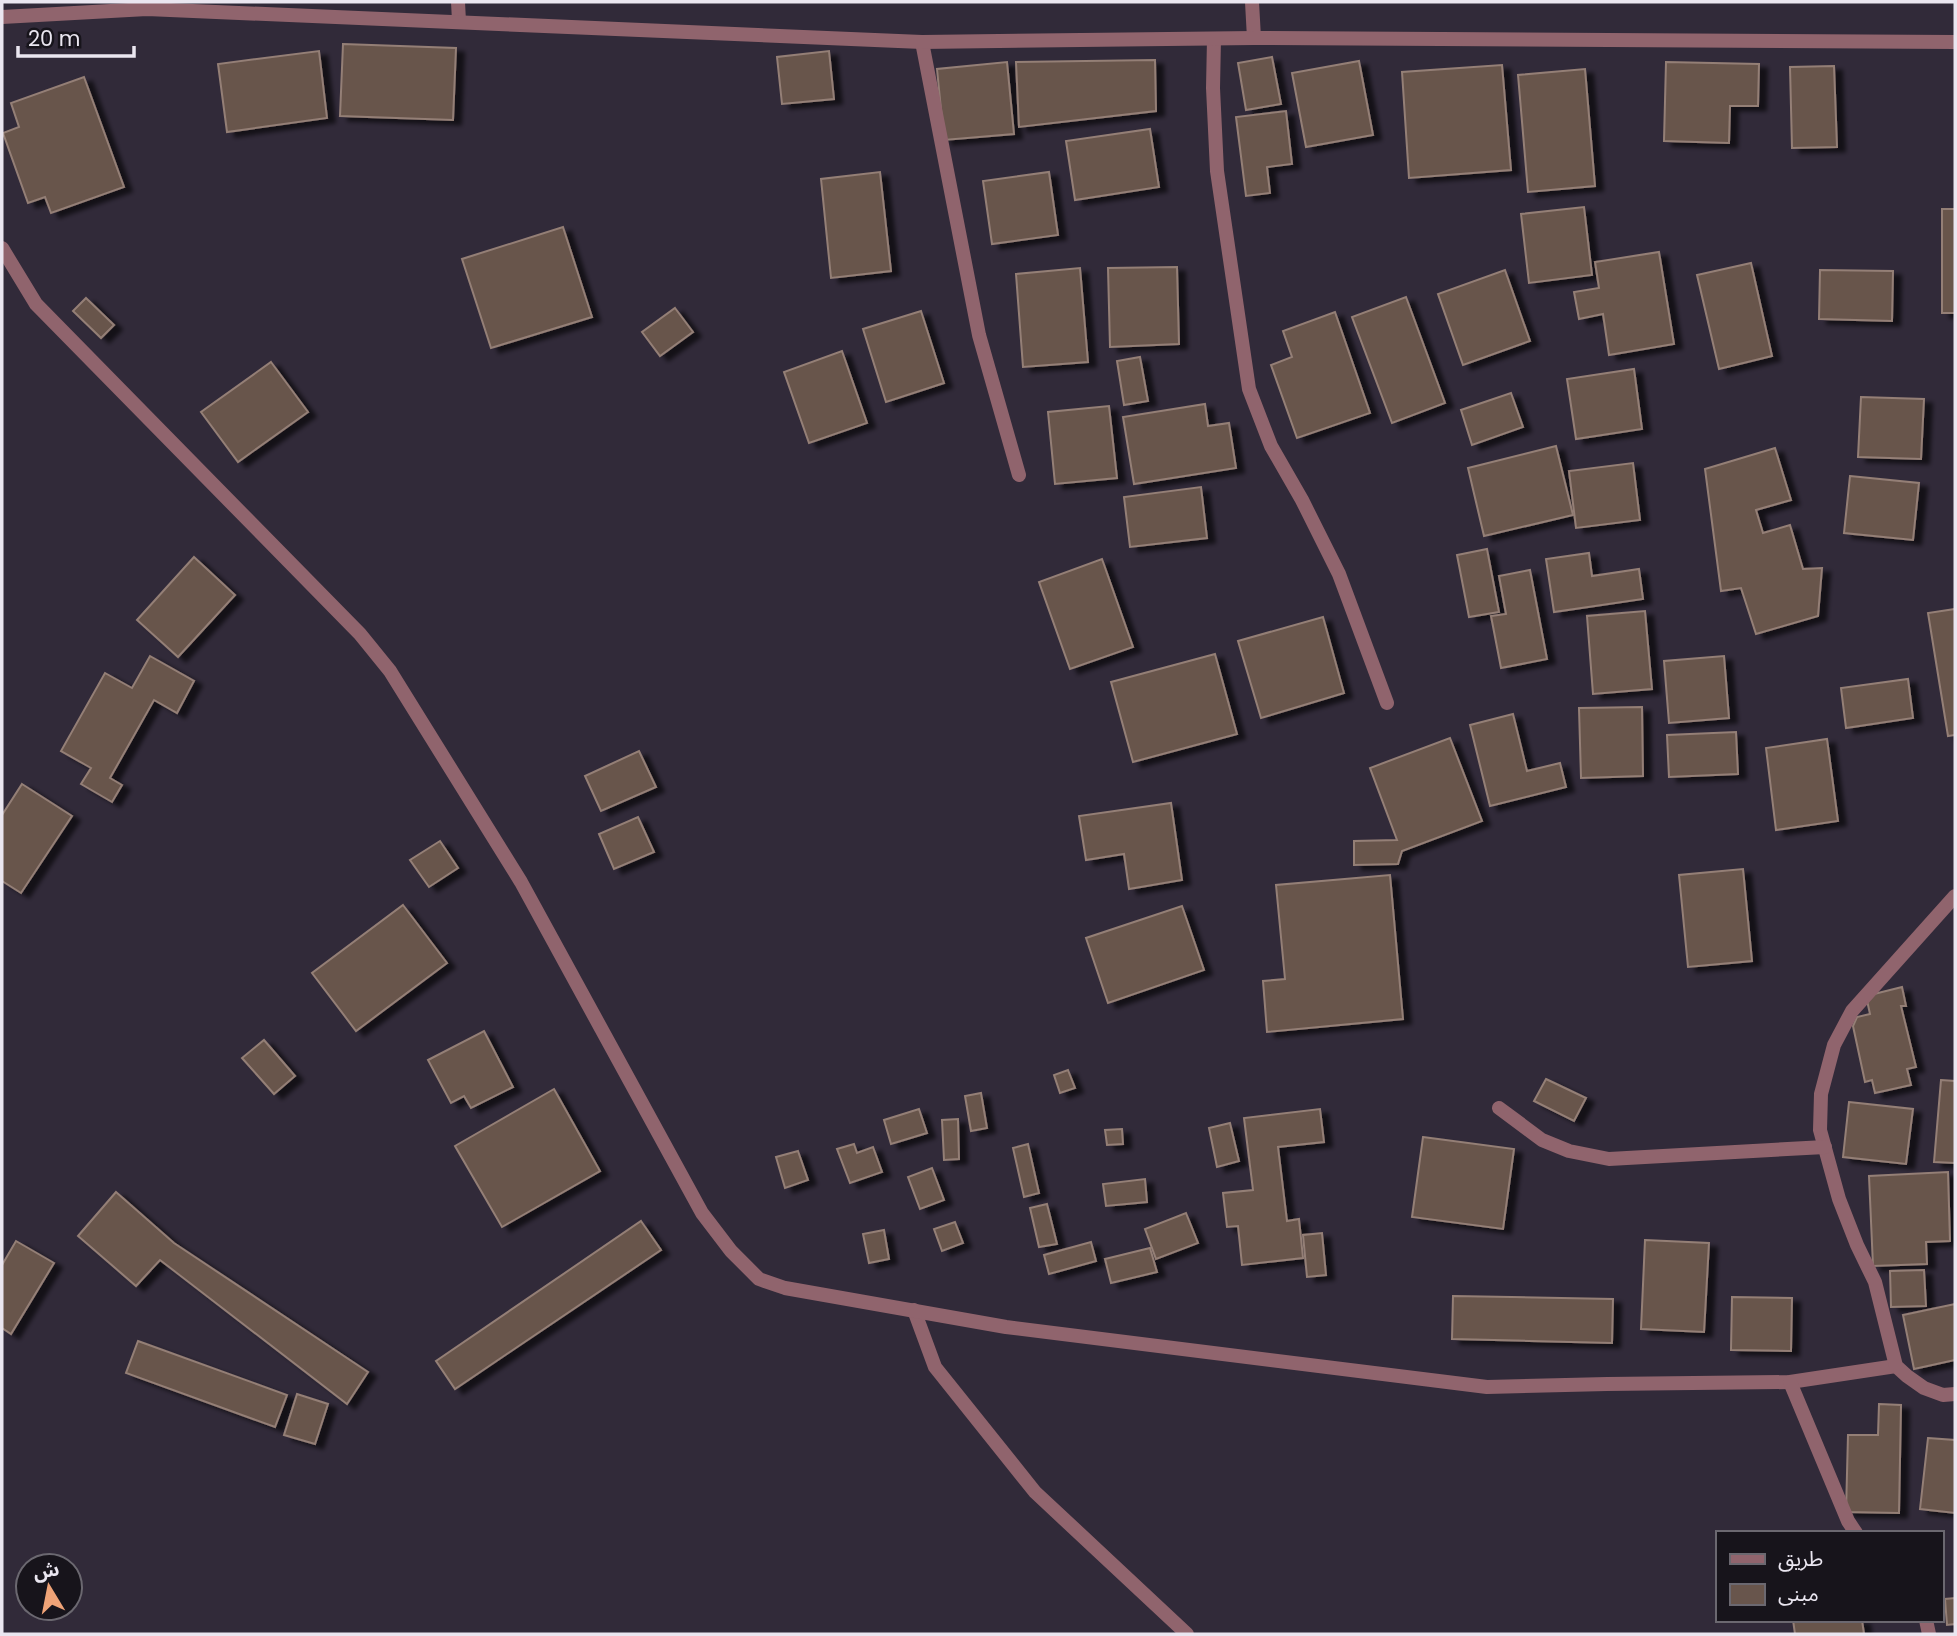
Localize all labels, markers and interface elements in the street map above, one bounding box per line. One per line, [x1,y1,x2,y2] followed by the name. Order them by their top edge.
[18,14,133,58] scale bar
[28,24,81,53] text: 20 m
[1716,1531,1943,1622] legend
[1778,1544,1823,1573] text: طريق
[14,1552,84,1622] north arrow
[31,1555,61,1586] text: ش
[1778,1579,1819,1608] text: مبنى

